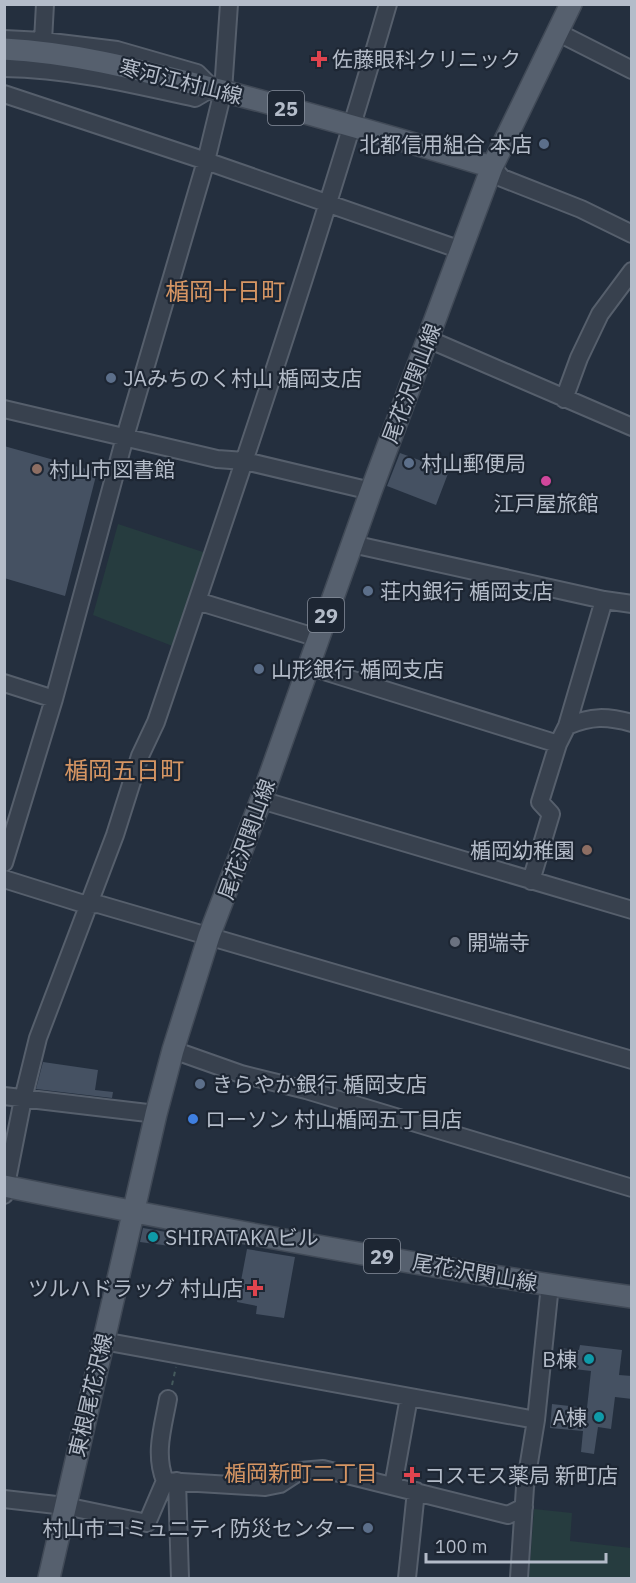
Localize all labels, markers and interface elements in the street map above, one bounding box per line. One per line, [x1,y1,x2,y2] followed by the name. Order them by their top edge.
[332,45,521,73] place label: 佐藤眼科クリニック
[310,50,328,68] marker: 佐藤眼科クリニック
[116,52,246,110] street label: 寒河江村山線
[268,91,304,125] road number: 25
[359,130,532,158] place label: 北都信用組合 本店
[537,137,551,151] marker: 北都信用組合 本店
[165,275,285,307] district label: 楯岡十日町
[375,319,447,447] street label: 尾花沢関山線
[123,364,362,392] place label: JAみちのく村山 楯岡支店
[104,371,118,385] marker: JAみちのく村山 楯岡支店
[421,449,526,477] place label: 村山郵便局
[49,455,175,483] place label: 村山市図書館
[402,456,416,470] marker: 村山郵便局
[30,462,44,476] marker: 村山市図書館
[539,474,553,488] marker: 江戸屋旅館
[494,489,599,517] place label: 江戸屋旅館
[380,577,553,605] place label: 荘内銀行 楯岡支店
[361,584,375,598] marker: 荘内銀行 楯岡支店
[308,598,344,632] road number: 29
[271,655,444,683] place label: 山形銀行 楯岡支店
[252,662,266,676] marker: 山形銀行 楯岡支店
[64,754,184,786] district label: 楯岡五日町
[211,775,281,903] street label: 尾花沢関山線
[470,836,575,864] place label: 楯岡幼稚園
[580,843,594,857] marker: 楯岡幼稚園
[467,928,530,956] place label: 開端寺
[448,935,462,949] marker: 開端寺
[212,1070,427,1098] place label: きらやか銀行 楯岡支店
[193,1077,207,1091] marker: きらやか銀行 楯岡支店
[205,1105,462,1133] place label: ローソン 村山楯岡五丁目店
[186,1112,200,1126] marker: ローソン 村山楯岡五丁目店
[165,1223,319,1251] place label: SHIRATAKAビル
[146,1230,160,1244] marker: SHIRATAKAビル
[364,1239,400,1273] road number: 29
[411,1247,539,1297] street label: 尾花沢関山線
[28,1274,243,1302] place label: ツルハドラッグ 村山店
[248,1281,262,1295] marker: ツルハドラッグ 村山店
[62,1330,118,1460] street label: 東根尾花沢線
[542,1345,577,1373] place label: B棟
[582,1352,596,1366] marker: B棟
[553,1403,587,1431] place label: A棟
[592,1410,606,1424] marker: A棟
[224,1458,378,1487] district label: 楯岡新町二丁目
[424,1461,618,1489] place label: コスモス薬局 新町店
[405,1468,419,1482] marker: コスモス薬局 新町店
[42,1514,356,1542] place label: 村山市コミュニティ防災センター
[361,1521,375,1535] marker: 村山市コミュニティ防災センター
[426,1526,606,1564] scale bar
[435,1535,487,1558] text: 100 m

